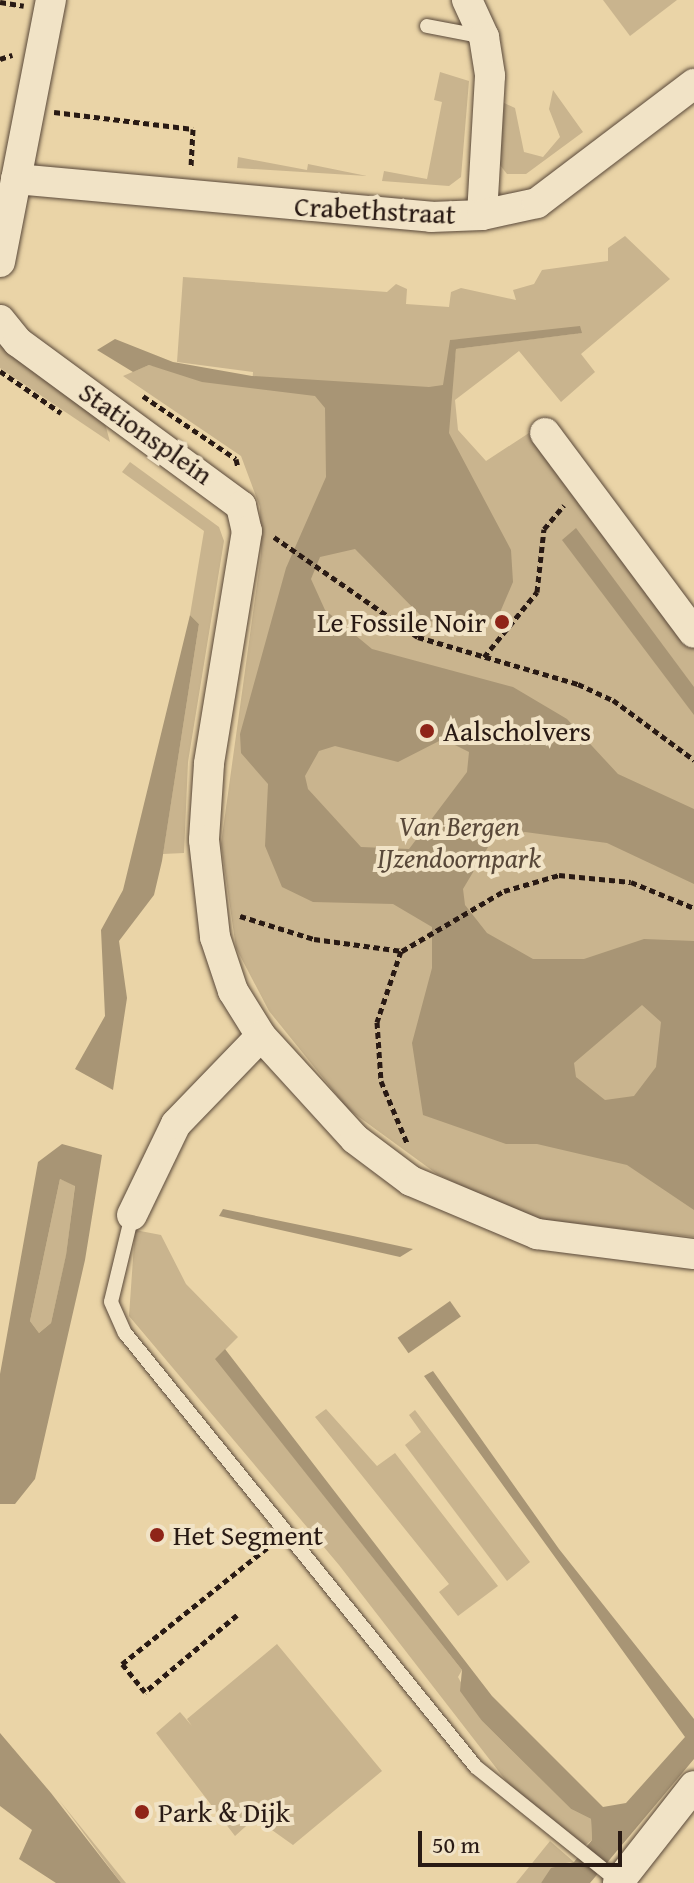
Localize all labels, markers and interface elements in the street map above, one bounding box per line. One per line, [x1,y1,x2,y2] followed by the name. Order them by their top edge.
[293,189,457,231] street label: Crabethstraat
[73,375,219,491] street label: Stationsplein
[317,605,486,639] place label: Le Fossile Noir
[493,613,511,631] marker: Le Fossile Noir
[443,714,591,748] place label: Aalscholvers
[418,722,436,740] marker: Aalscholvers
[377,809,541,875] park label: Van Bergen IJzendoornpark
[173,1518,323,1552] place label: Het Segment
[148,1526,166,1544] marker: Het Segment
[158,1795,290,1829] place label: Park & Dijk
[133,1803,151,1821] marker: Park & Dijk
[422,1815,626,1865] scale bar
[432,1827,480,1862] text: 50 m

